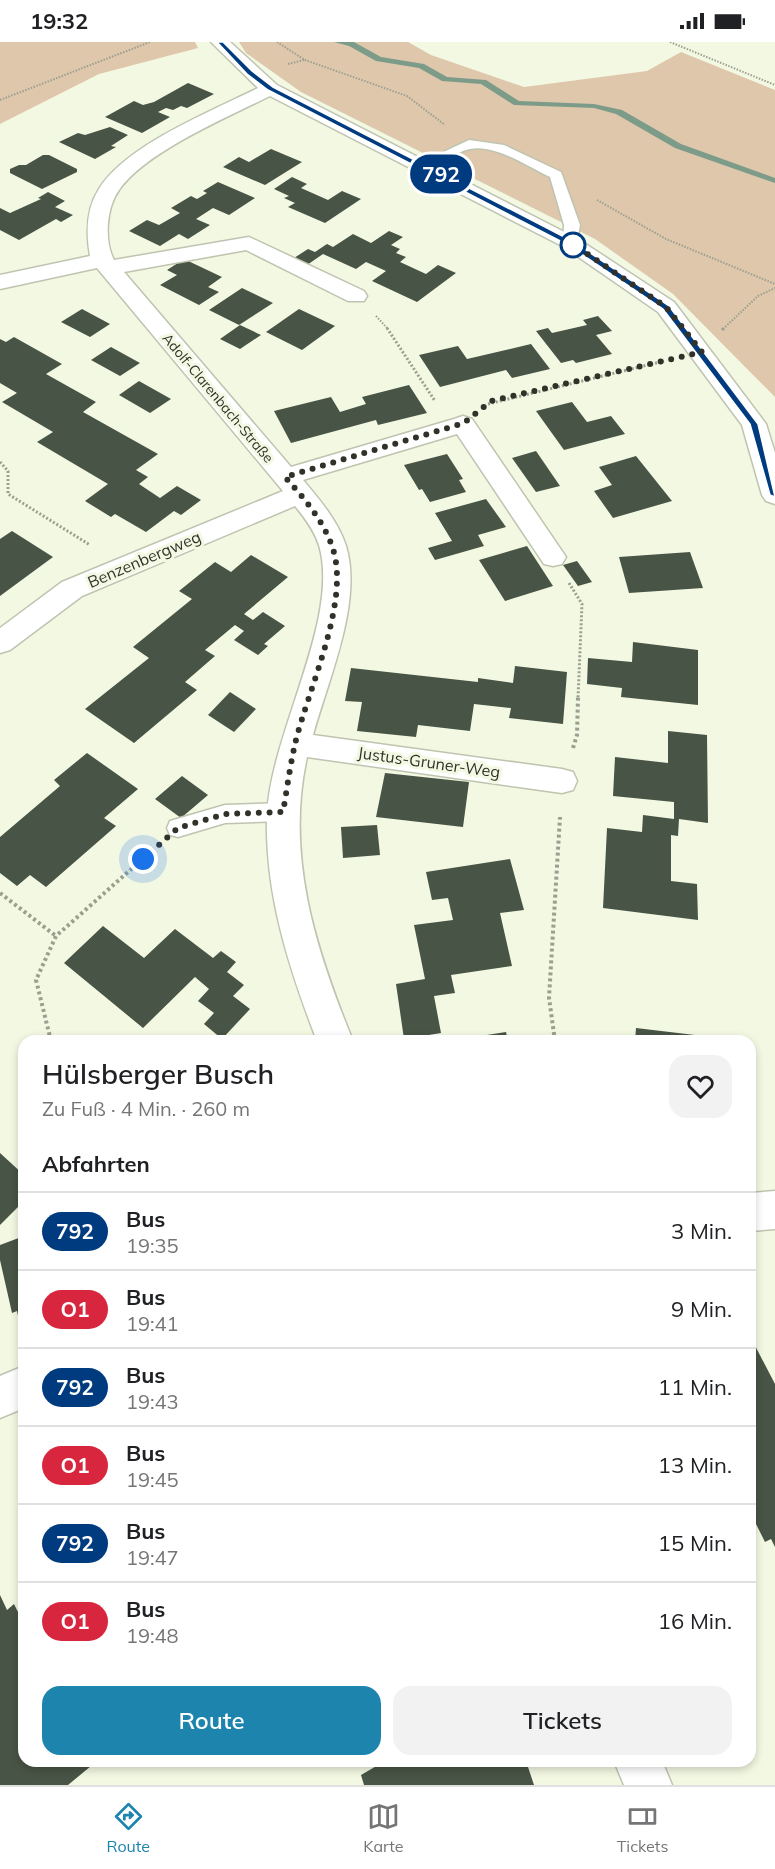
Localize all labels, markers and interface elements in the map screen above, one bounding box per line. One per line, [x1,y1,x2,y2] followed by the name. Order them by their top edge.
[30,7,88,35] text: 19:32
[406,154,476,194] line badge: 792
[422,161,460,187] text: 792
[560,232,586,258] unlabelled marker
[158,329,278,467] street label: Adolf-Clarenbach-Straße
[84,526,204,592] street label: Benzenbergweg
[357,742,501,782] street label: Justus-Gruner-Weg
[128,844,158,874] your location
[669,1055,732,1118] button: heart
[42,1056,274,1091] text: Hülsberger Busch
[42,1096,250,1121] text: Zu Fuß · 4 Min. · 260 m
[42,1150,150,1178] text: Abfahrten
[126,1205,165,1233] text: Bus
[671,1217,732,1245] text: 3 Min.
[56,1218,94,1244] text: 792
[126,1233,179,1258] text: 19:35
[126,1283,165,1311] text: Bus
[671,1295,732,1323] text: 9 Min.
[60,1296,90,1322] text: O1
[126,1311,179,1336] text: 19:41
[126,1361,165,1389] text: Bus
[658,1373,732,1401] text: 11 Min.
[56,1374,94,1400] text: 792
[126,1389,179,1414] text: 19:43
[126,1439,165,1467] text: Bus
[658,1451,732,1479] text: 13 Min.
[60,1452,90,1478] text: O1
[126,1467,179,1492] text: 19:45
[126,1517,165,1545] text: Bus
[658,1529,732,1557] text: 15 Min.
[56,1530,94,1556] text: 792
[126,1545,179,1570] text: 19:47
[126,1595,165,1623] text: Bus
[658,1607,732,1635] text: 16 Min.
[60,1608,90,1634] text: O1
[126,1623,179,1648] text: 19:48
[42,1686,381,1755] button: Route
[393,1686,732,1755] button: Tickets
[107,1800,150,1856] tab: Route
[363,1800,403,1856] tab: Karte
[617,1800,668,1856] tab: Tickets

